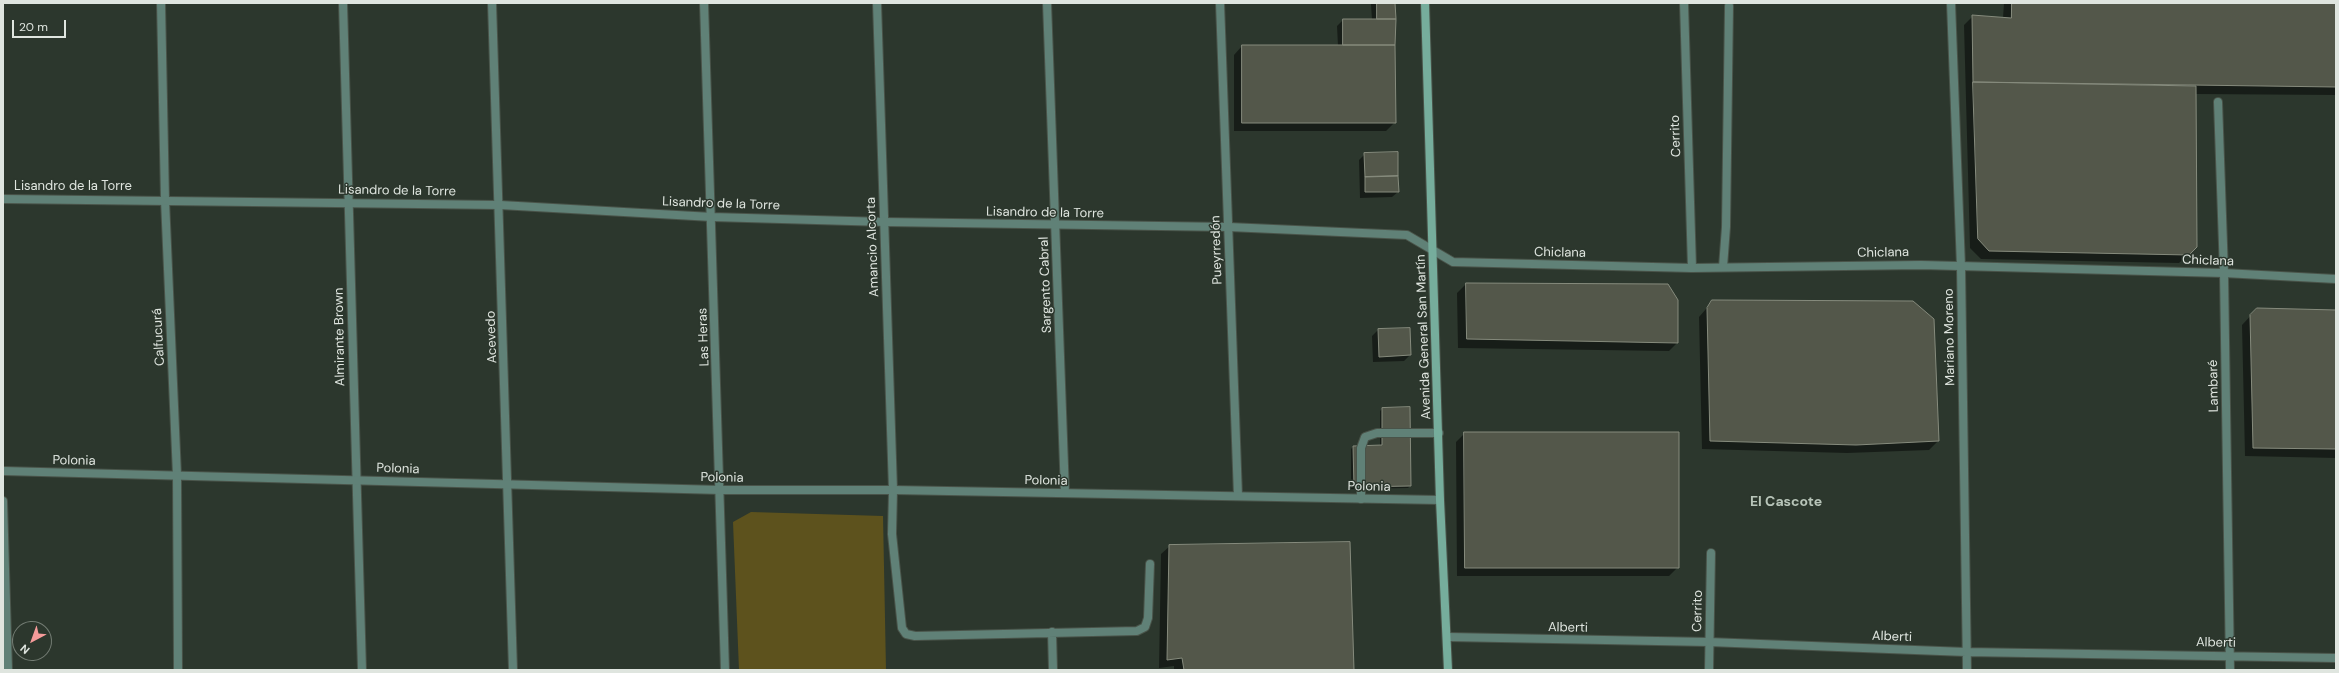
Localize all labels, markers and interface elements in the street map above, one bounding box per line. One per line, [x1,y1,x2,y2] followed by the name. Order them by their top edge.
[14,12,68,38] scale bar
[19,19,48,35] text: 20 m
[1667,115,1685,157] street label: Cerrito
[14,179,132,195] street label: Lisandro de la Torre
[338,182,456,200] street label: Lisandro de la Torre
[662,194,780,214] street label: Lisandro de la Torre
[863,197,883,297] street label: Amancio Alcorta
[986,204,1104,222] street label: Lisandro de la Torre
[1208,215,1226,285] street label: Pueyrredón
[1037,237,1055,333] street label: Sargento Cabral
[1534,245,1586,261] street label: Chiclana
[1857,245,1909,261] street label: Chiclana
[2182,252,2234,270] street label: Chiclana
[1413,254,1435,420] street label: Avenida General San Martín
[331,288,349,386] street label: Almirante Brown
[1941,288,1959,386] street label: Mariano Moreno
[695,307,713,367] street label: Las Heras
[150,308,168,366] street label: Calfucurá
[483,310,501,364] street label: Acevedo
[2206,360,2222,412] street label: Lambaré
[52,453,96,469] street label: Polonia
[376,460,420,478] street label: Polonia
[700,470,744,486] street label: Polonia
[1024,473,1068,489] street label: Polonia
[1347,479,1391,495] street label: Polonia
[1750,494,1822,510] district label: El Cascote
[1690,590,1706,632] street label: Cerrito
[1548,620,1588,636] street label: Alberti
[12,621,52,661] north arrow
[1872,629,1912,645] street label: Alberti
[2196,635,2236,651] street label: Alberti
[17,641,32,657] text: N

